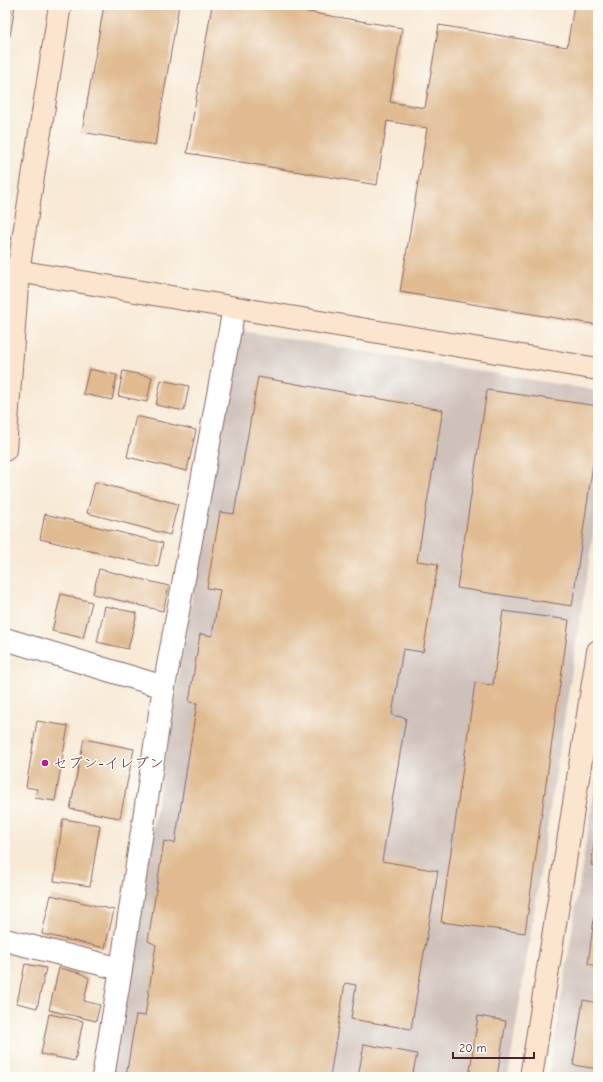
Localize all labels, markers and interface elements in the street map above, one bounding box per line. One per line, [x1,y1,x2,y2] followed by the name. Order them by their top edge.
[53,754,164,772] place label: セブン-イレブン
[40,758,50,768] marker: セブン-イレブン
[453,1034,534,1060] scale bar
[459,1041,487,1055] text: 20 m

